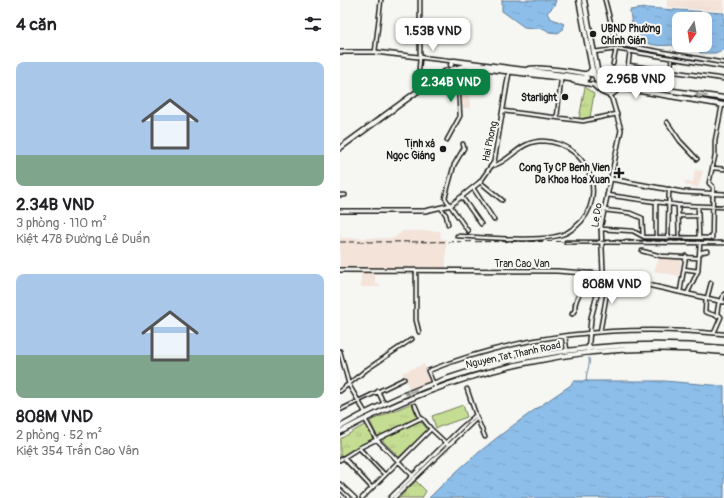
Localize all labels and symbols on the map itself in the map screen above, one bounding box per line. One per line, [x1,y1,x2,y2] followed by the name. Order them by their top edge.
[672,12,712,52] north arrow
[387,18,479,52] pin: 1.53B VND
[601,23,660,47] place label: UBND Phường Chính Gián
[588,29,598,39] marker: UBND Phường Chính Gián
[590,66,682,100] pin: 2.96B VND
[405,69,497,103] pin: 2.34B VND
[695,91,708,99] one-way arrow
[521,92,558,104] place label: Starlight
[560,92,570,102] marker: Starlight
[480,120,500,163] street label: Hai Phong
[386,138,435,162] place label: Tịnh xá Ngọc Giáng
[438,144,448,154] marker: Tịnh xá Ngọc Giáng
[519,162,610,186] place label: Cong Ty CP Benh Vien Da Khoa Hoa Xuan
[613,167,625,179] marker: Cong Ty CP Benh Vien Da Khoa Hoa Xuan
[589,202,605,228] street label: Le Do
[494,258,550,270] street label: Tran Cao Van
[571,271,653,305] pin: 808M VND
[465,339,562,371] street label: Nguyen Tat Thanh Road
[406,389,418,396] one-way arrow

